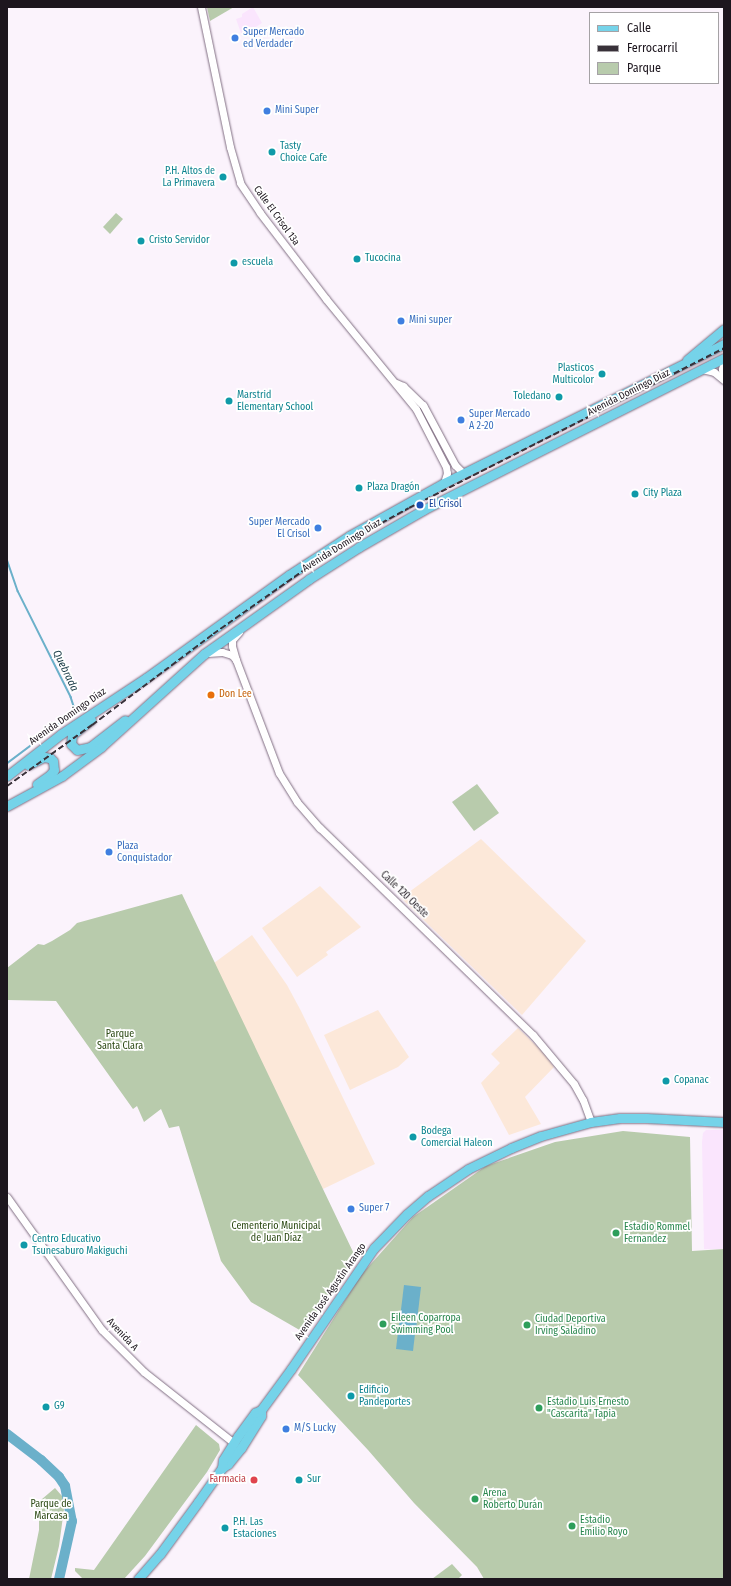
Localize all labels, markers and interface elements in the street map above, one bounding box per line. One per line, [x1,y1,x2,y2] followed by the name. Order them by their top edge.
[589,12,719,84] legend
[627,21,651,35] text: Calle
[243,26,304,50] place label: Super Mercado ed Verdader
[230,33,240,43] marker: Super Mercado ed Verdader
[627,41,678,55] text: Ferrocarril
[627,61,661,75] text: Parque
[275,105,319,117] place label: Mini Super
[262,106,272,116] marker: Mini Super
[280,140,327,164] place label: Tasty Choice Cafe
[267,147,277,157] marker: Tasty Choice Cafe
[162,165,215,188] place label: P.H. Altos de La Primavera
[218,172,228,182] marker: P.H. Altos de La Primavera
[250,184,302,248] street label: Calle El Crisol 13a
[149,235,209,247] place label: Cristo Servidor
[136,236,146,246] marker: Cristo Servidor
[365,253,401,265] place label: Tucocina
[352,254,362,264] marker: Tucocina
[242,257,273,269] place label: escuela
[229,258,239,268] marker: escuela
[409,315,452,327] place label: Mini super
[396,316,406,326] marker: Mini super
[553,362,594,386] place label: Plasticos Multicolor
[586,367,672,419] street label: Avenida Domingo Díaz
[597,369,607,379] marker: Plasticos Multicolor
[237,389,313,412] place label: Marstrid Elementary School
[513,391,551,403] place label: Toledano
[554,392,564,402] marker: Toledano
[224,396,234,406] marker: Marstrid Elementary School
[469,408,530,432] place label: Super Mercado A 2-20
[456,415,466,425] marker: Super Mercado A 2-20
[367,482,420,494] place label: Plaza Dragón
[354,483,364,493] marker: Plaza Dragón
[643,488,682,500] place label: City Plaza
[630,489,640,499] marker: City Plaza
[414,499,426,511] marker: El Crisol
[429,499,462,511] place label: El Crisol
[249,516,310,540] place label: Super Mercado El Crisol
[300,517,384,575] street label: Avenida Domingo Díaz
[313,523,323,533] marker: Super Mercado El Crisol
[49,648,81,694] water label: Quebrada
[27,686,109,748] street label: Avenida Domingo Díaz
[219,689,252,701] place label: Don Lee
[206,690,216,700] marker: Don Lee
[117,840,172,864] place label: Plaza Conquistador
[104,847,114,857] marker: Plaza Conquistador
[378,869,430,921] street label: Calle 120 Oeste
[97,1028,143,1052] park label: Parque Santa Clara
[674,1075,709,1087] place label: Copanac
[661,1076,671,1086] marker: Copanac
[421,1125,492,1148] place label: Bodega Comercial Haleon
[408,1132,418,1142] marker: Bodega Comercial Haleon
[359,1203,389,1215] place label: Super 7
[346,1204,356,1214] marker: Super 7
[232,1220,320,1244] park label: Cementerio Municipal de Juan Díaz
[624,1221,690,1244] place label: Estadio Rommel Fernandez
[611,1228,621,1238] marker: Estadio Rommel Fernandez
[32,1233,127,1256] place label: Centro Educativo Tsunesaburo Makiguchi
[19,1240,29,1250] marker: Centro Educativo Tsunesaburo Makiguchi
[293,1241,369,1343] street label: Avenida José Agustín Arango
[391,1312,461,1336] place label: Eileen Coparropa Swimming Pool
[535,1313,606,1336] place label: Ciudad Deportiva Irving Saladino
[104,1316,140,1354] street label: Avenida A
[378,1319,388,1329] marker: Eileen Coparropa Swimming Pool
[522,1320,532,1330] marker: Ciudad Deportiva Irving Saladino
[359,1384,411,1408] place label: Edificio Pandeportes
[346,1391,356,1401] marker: Edificio Pandeportes
[547,1396,629,1420] place label: Estadio Luis Ernesto "Cascarita" Tapia
[54,1401,64,1413] place label: G9
[41,1402,51,1412] marker: G9
[534,1403,544,1413] marker: Estadio Luis Ernesto "Cascarita" Tapia
[294,1423,336,1435] place label: M/S Lucky
[281,1424,291,1434] marker: M/S Lucky
[210,1474,246,1486] place label: Farmacia
[307,1474,321,1486] place label: Sur
[249,1475,259,1485] marker: Farmacia
[294,1475,304,1485] marker: Sur
[483,1487,542,1510] place label: Arena Roberto Durán
[470,1494,480,1504] marker: Arena Roberto Durán
[31,1498,71,1522] park label: Parque de Marcasa
[580,1514,628,1538] place label: Estadio Emilio Royo
[233,1516,277,1540] place label: P.H. Las Estaciones
[567,1521,577,1531] marker: Estadio Emilio Royo
[220,1523,230,1533] marker: P.H. Las Estaciones

